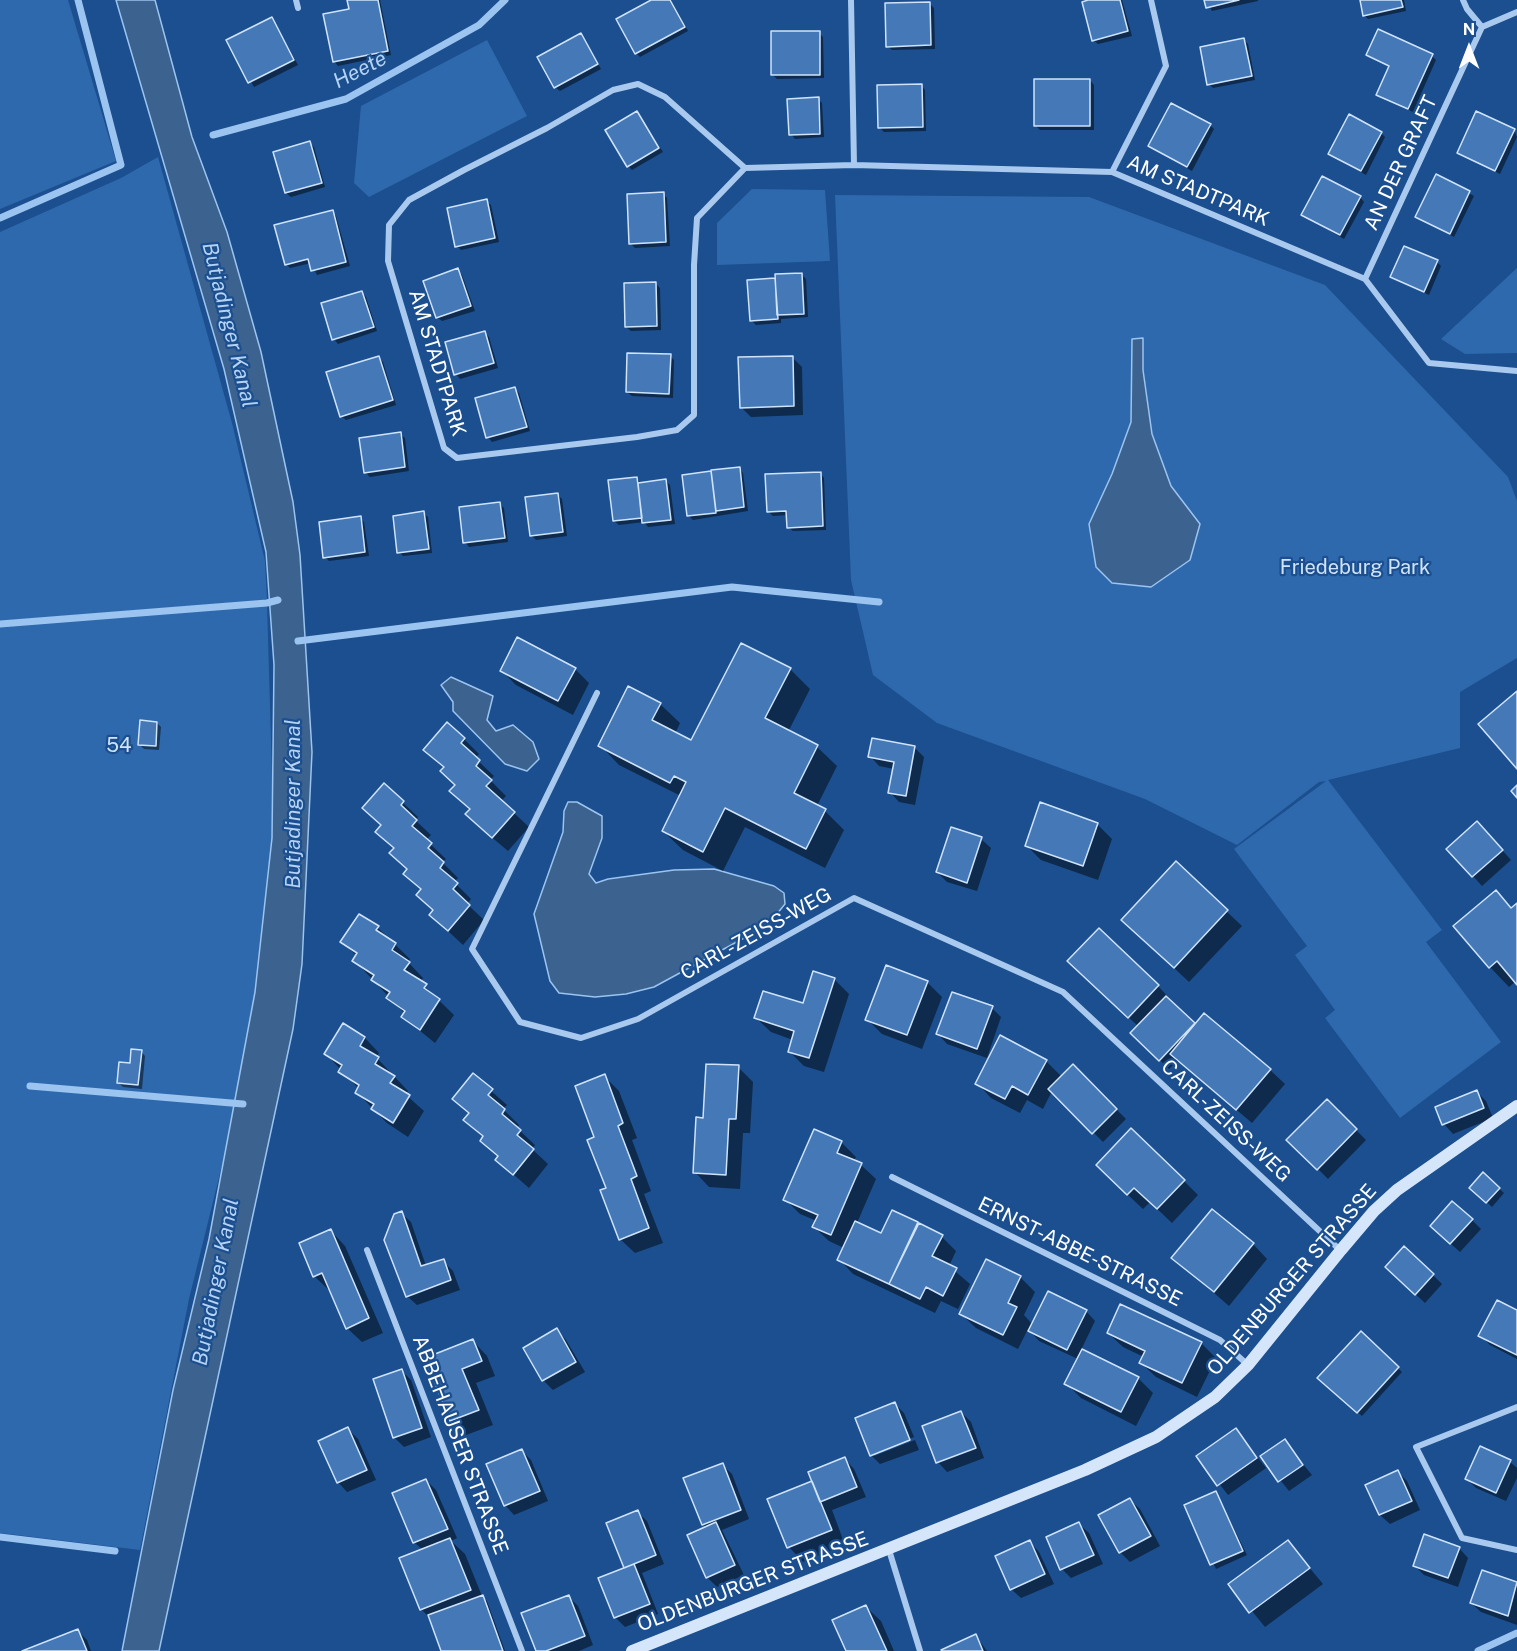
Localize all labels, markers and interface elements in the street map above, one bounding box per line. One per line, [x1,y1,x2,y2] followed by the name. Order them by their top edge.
[1439,18,1499,78] north arrow
[1463,20,1475,39] text: N
[329,46,391,94] water label: Heete
[1359,92,1443,234] street label: AN DER GRAFT
[1123,150,1273,232] street label: AM STADTPARK
[196,240,262,410] water label: Butjadinger Kanal
[403,287,471,439] street label: AM STADTPARK
[1280,556,1430,580] park label: Friedeburg Park
[281,719,307,889] water label: Butjadinger Kanal
[106,734,132,758] park label: 54
[676,883,836,985] street label: CARL-ZEISS-WEG
[1156,1055,1296,1187] street label: CARL-ZEISS-WEG
[1202,1179,1382,1381] street label: OLDENBURGER STRASSE
[974,1192,1186,1312] street label: ERNST-ABBE-STRASSE
[187,1196,245,1368] water label: Butjadinger Kanal
[407,1332,513,1558] street label: ABBEHAUSER STRASSE
[634,1527,872,1637] street label: OLDENBURGER STRASSE

